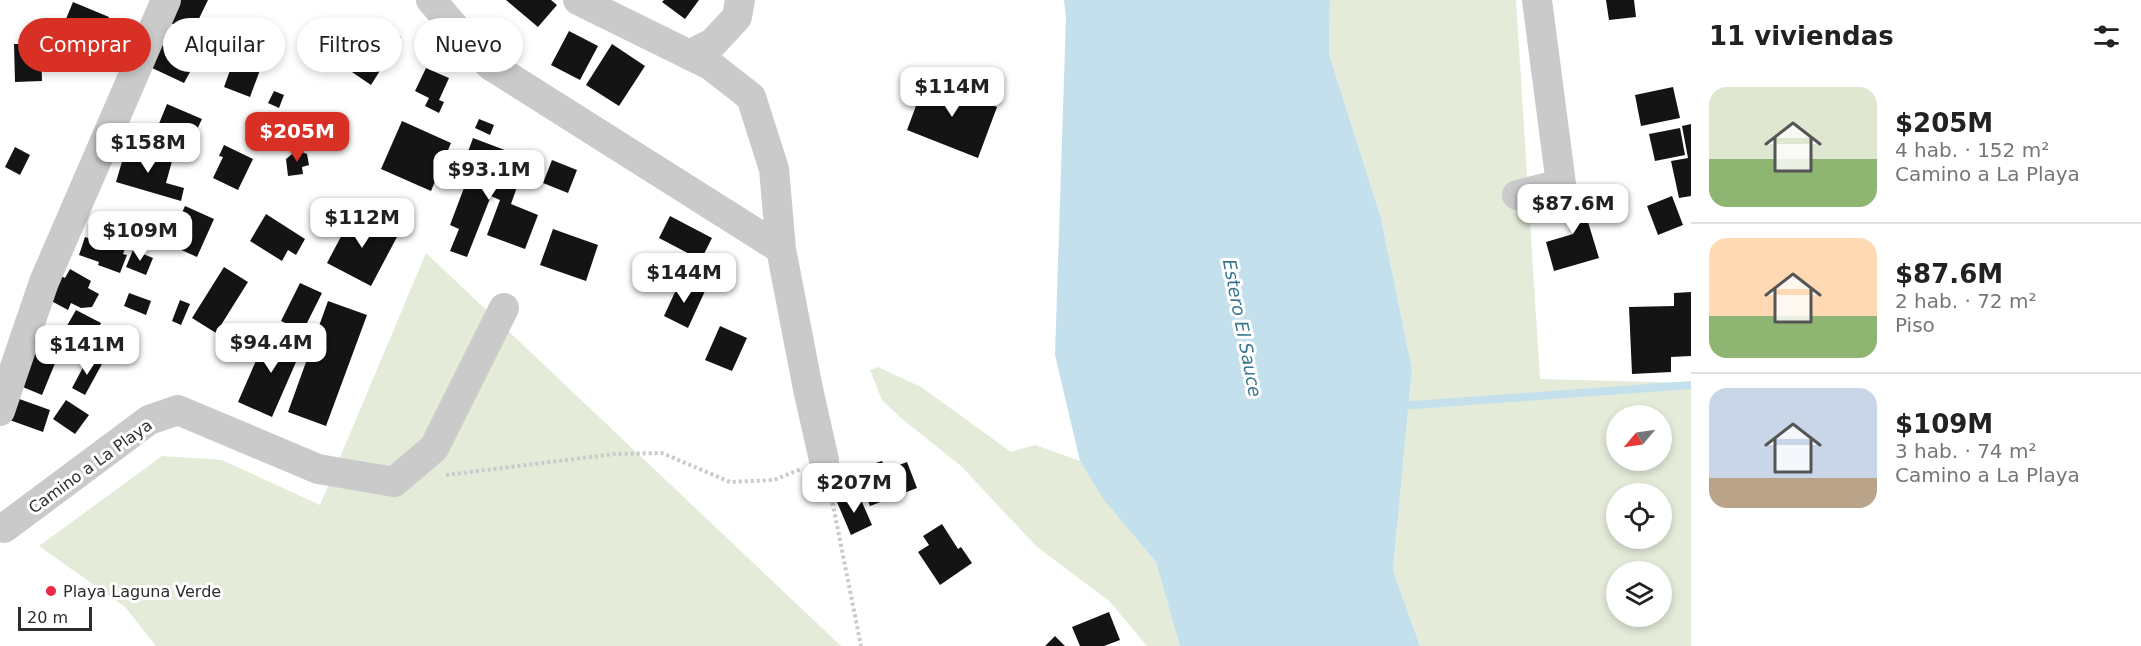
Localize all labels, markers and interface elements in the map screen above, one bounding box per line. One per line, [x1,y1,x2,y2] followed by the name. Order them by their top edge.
[18,18,151,72] chip: Comprar
[163,18,285,72] chip: Alquilar
[297,18,402,72] chip: Filtros
[414,18,523,72] chip: Nuevo
[2090,20,2123,53] icon: filters
[1709,21,1894,51] text: 11 viviendas
[910,67,994,118] pin: $114M
[914,74,990,98] text: $114M
[1895,108,1993,138] text: $205M
[1757,111,1829,183] icon: home
[255,112,339,163] pin: $205M
[259,119,335,143] text: $205M
[106,123,190,174] pin: $158M
[110,130,186,154] text: $158M
[1895,138,2049,162] text: 4 hab. · 152 m²
[440,150,538,201] pin: $93.1M
[447,157,531,181] text: $93.1M
[1895,162,2080,186] text: Camino a La Playa
[1524,184,1622,235] pin: $87.6M
[1531,191,1615,215] text: $87.6M
[320,198,404,249] pin: $112M
[324,205,400,229] text: $112M
[98,211,182,262] pin: $109M
[102,218,178,242] text: $109M
[642,253,726,304] pin: $144M
[1219,257,1266,399] water label: Estero El Sauce
[1895,259,2003,289] text: $87.6M
[646,260,722,284] text: $144M
[1757,262,1829,334] icon: home
[1895,289,2036,313] text: 2 hab. · 72 m²
[1895,313,1935,337] text: Piso
[222,323,320,374] pin: $94.4M
[45,325,129,376] pin: $141M
[229,330,313,354] text: $94.4M
[49,332,125,356] text: $141M
[1606,405,1672,471] north arrow
[1606,405,1672,627] map controls
[1895,409,1993,439] text: $109M
[1757,412,1829,484] icon: home
[25,415,156,518] street label: Camino a La Playa
[1895,439,2036,463] text: 3 hab. · 74 m²
[812,463,896,514] pin: $207M
[1895,463,2080,487] text: Camino a La Playa
[816,470,892,494] text: $207M
[1606,483,1672,549] button: locate
[1606,561,1672,627] button: layers
[63,582,221,601] place label: Playa Laguna Verde
[44,584,58,598] marker: Playa Laguna Verde
[18,604,92,632] scale bar
[27,608,68,627] text: 20 m

